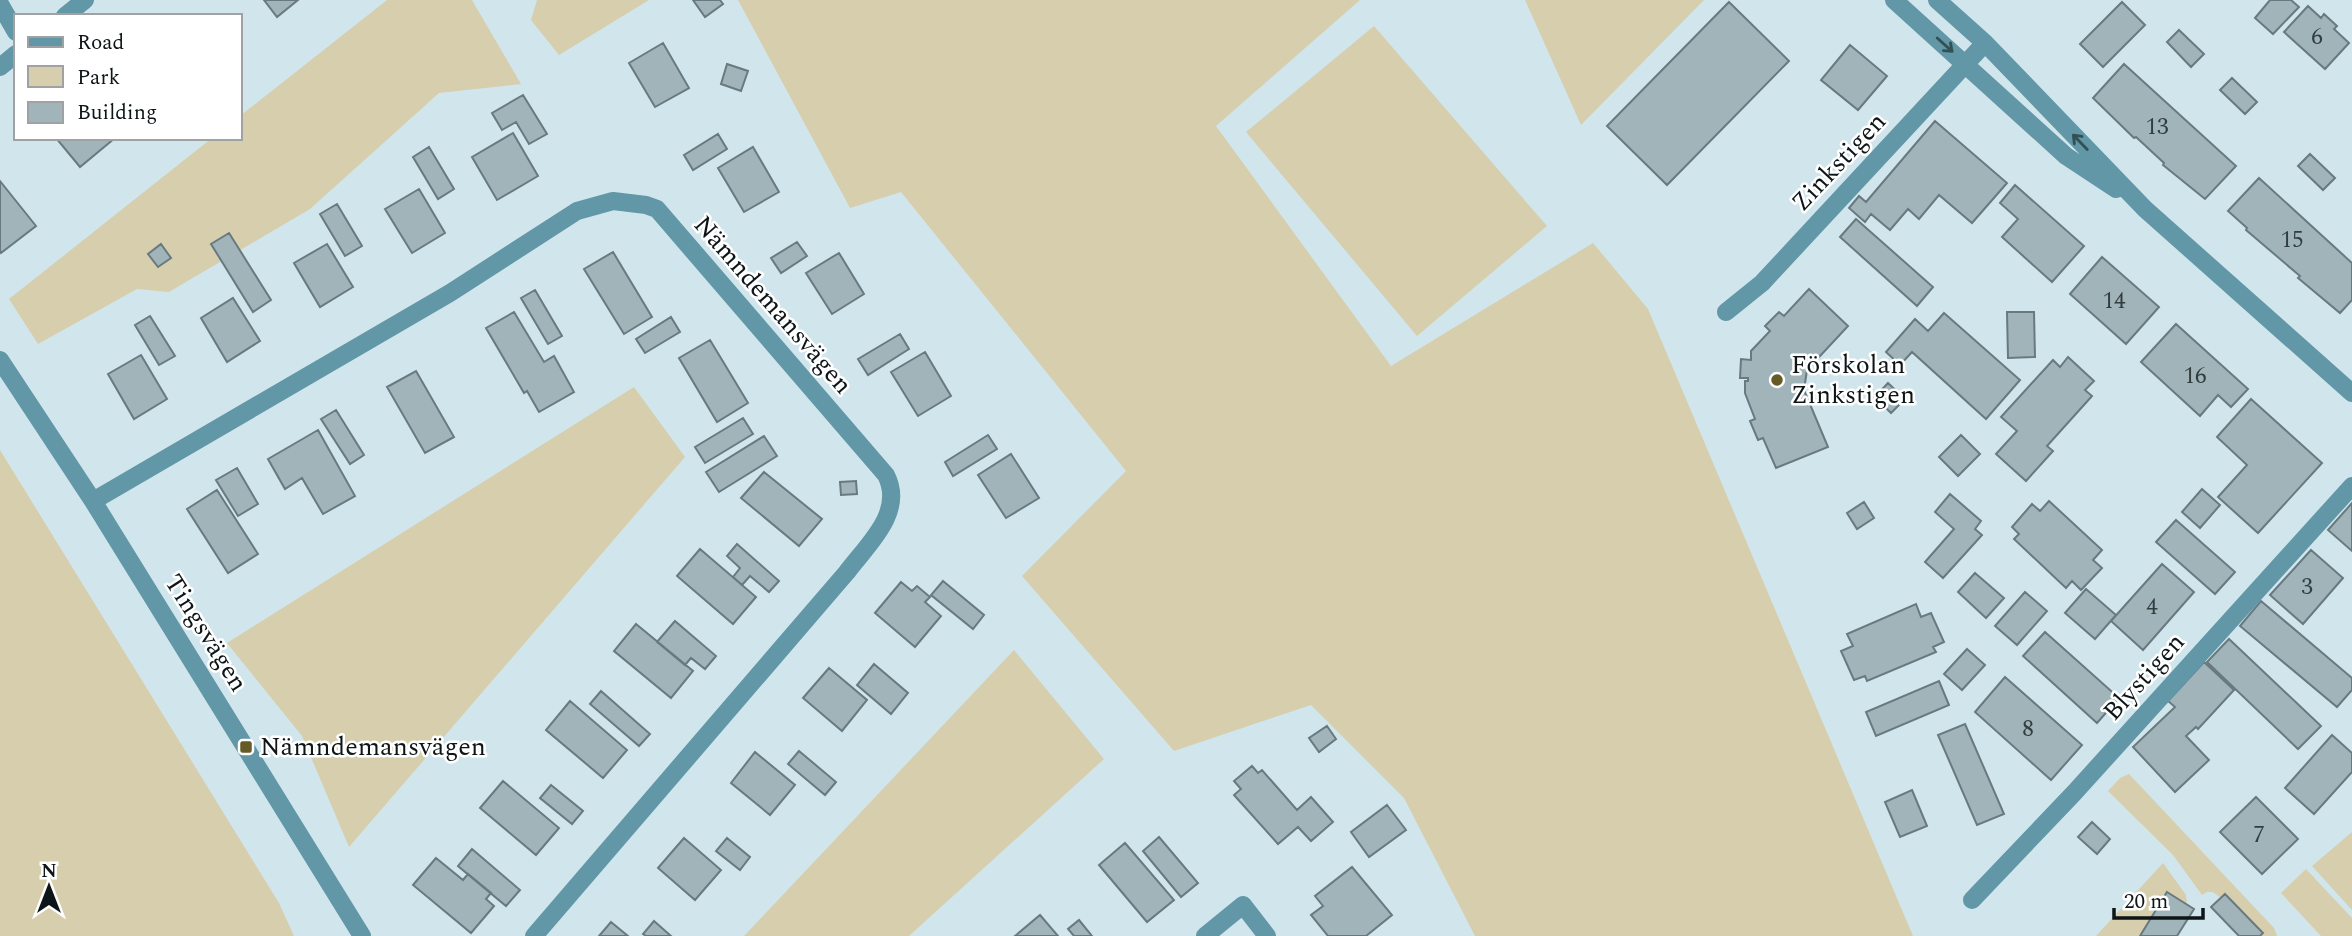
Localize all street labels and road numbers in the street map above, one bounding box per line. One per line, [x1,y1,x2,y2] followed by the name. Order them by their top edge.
[1782,103,1896,221] street label: Zinkstigen
[684,207,862,403] street label: Nämndemansvägen
[154,566,258,700] street label: Tingsvägen
[2093,624,2195,730] street label: Blystigen

